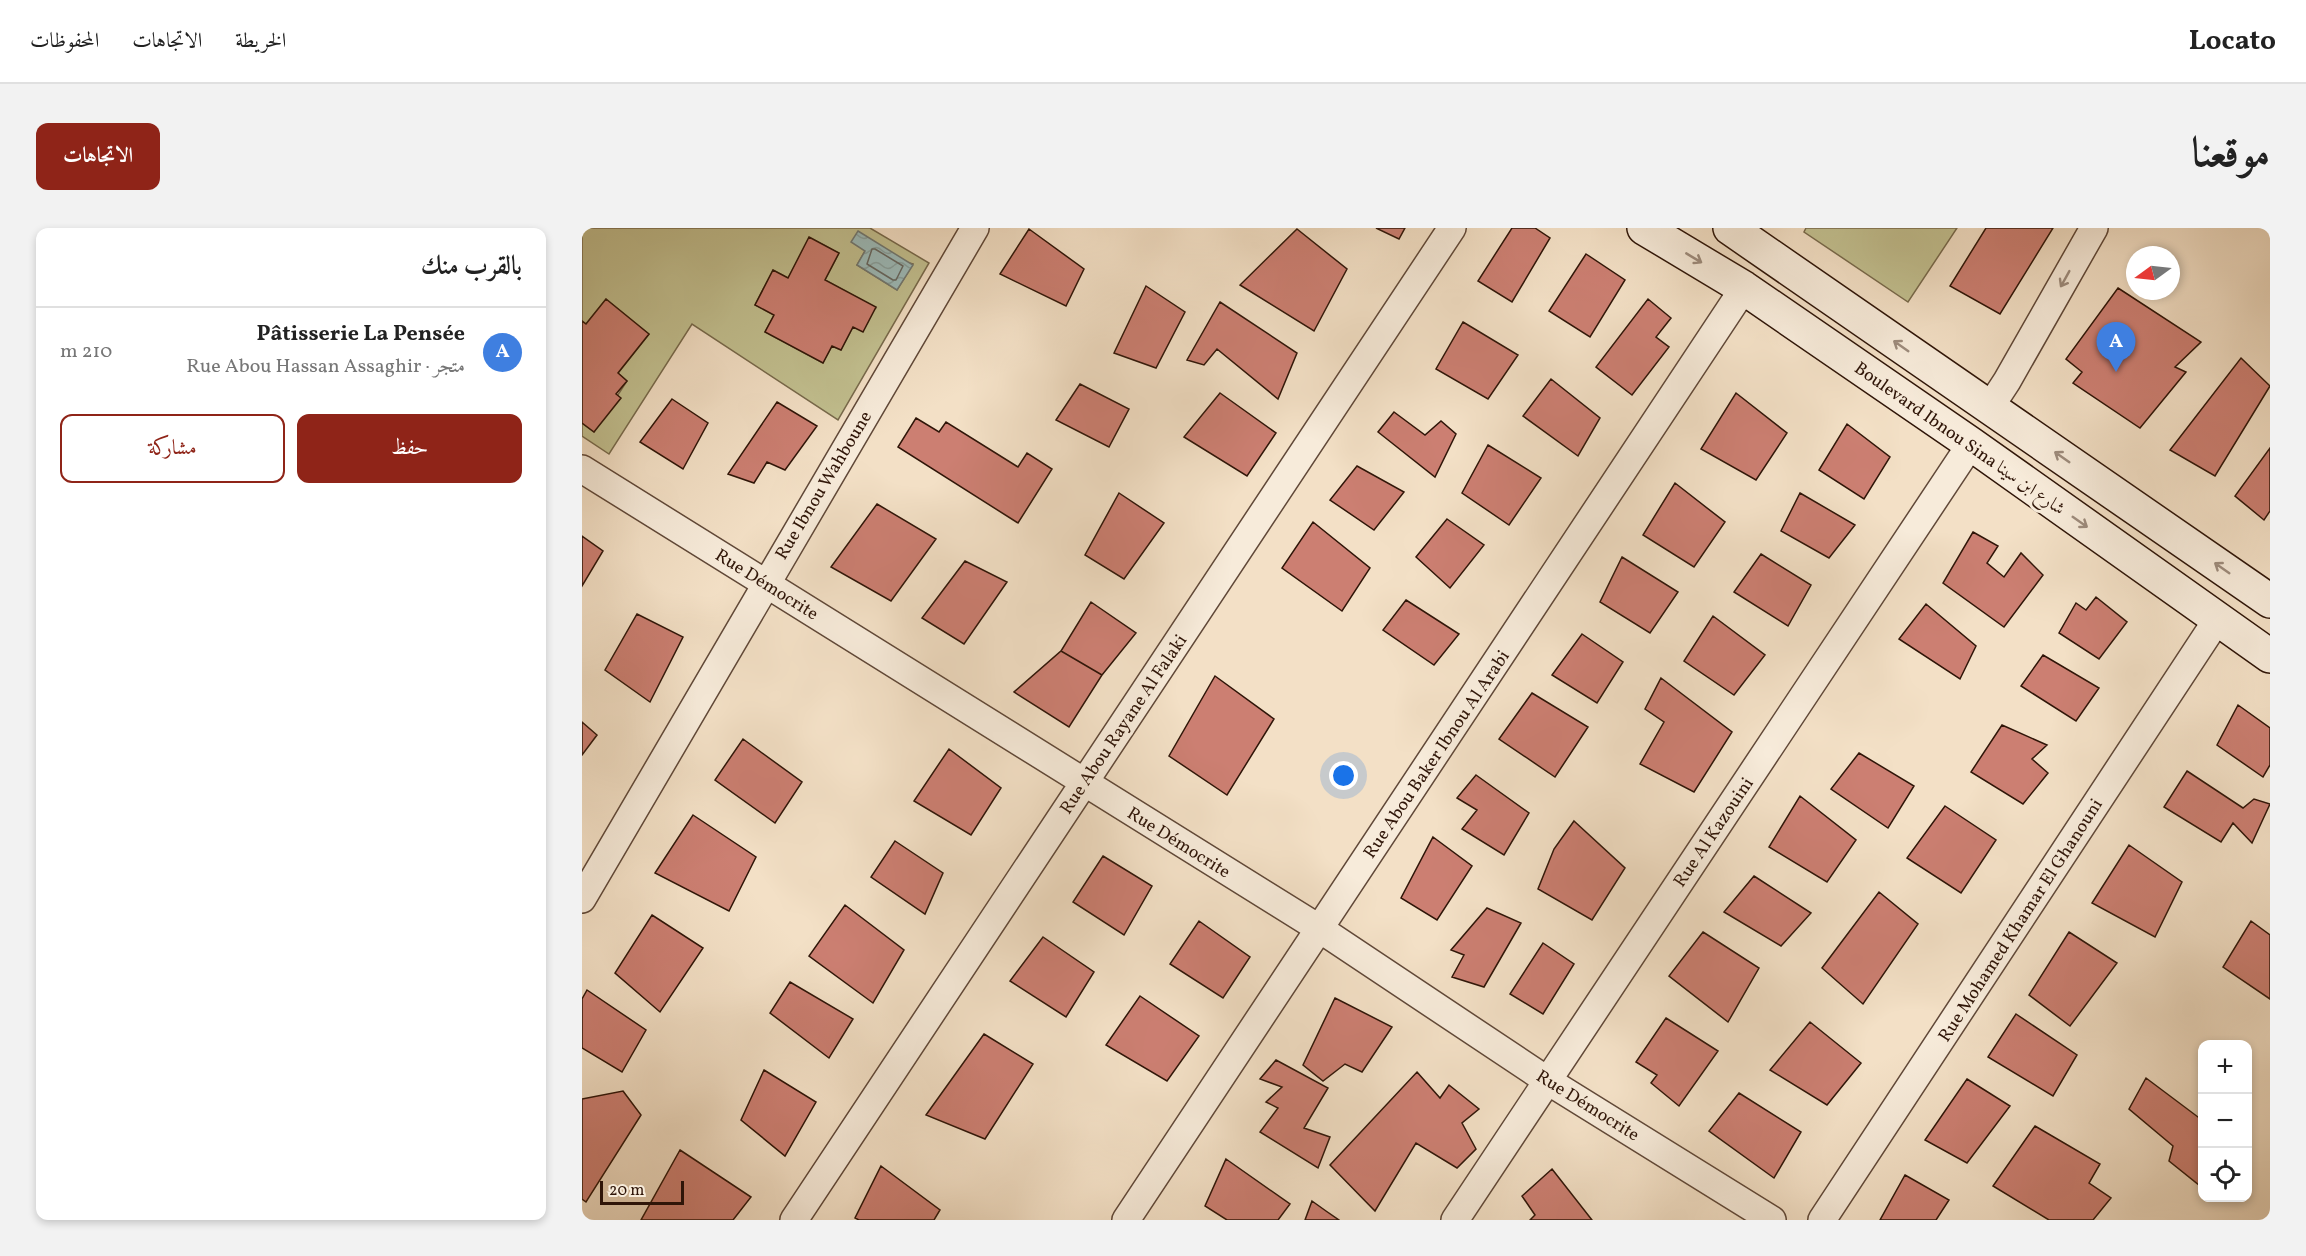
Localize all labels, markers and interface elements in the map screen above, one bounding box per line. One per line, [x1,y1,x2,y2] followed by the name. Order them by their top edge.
[2189,22,2276,61] text: Locato
[30,27,99,56] text: المحفوظات
[132,27,202,56] text: الاتجاهات
[235,27,286,56] text: الخريطة
[36,123,160,190] button: الاتجاهات
[2192,126,2270,185] text: موقعنا
[2126,246,2180,300] north arrow
[421,249,522,285] text: بالقرب منك
[1685,253,1702,265] one-way arrow
[2059,270,2071,287] one-way arrow
[256,319,465,350] text: Pâtisserie La Pensée
[2096,322,2135,372] pin: A
[60,338,112,366] text: 210 m
[495,338,510,366] text: A
[1894,340,1910,352] one-way arrow
[186,353,465,381] text: متجر · Rue Abou Hassan Assaghir
[1848,357,2070,523] street label: Boulevard Ibnou Sina شارع ابن سينا
[770,407,879,565] street label: Rue Ibnou Wahboune
[60,414,285,483] button: مشاركة
[297,414,522,483] button: حفظ
[2054,451,2070,463] one-way arrow
[2071,516,2087,528] one-way arrow
[710,544,823,627] street label: Rue Démocrite
[2214,562,2231,574] one-way arrow
[1055,630,1194,820] street label: Rue Abou Rayane Al Falaki
[1358,646,1516,864] street label: Rue Abou Baker Ibnou Al Arabi
[1329,761,1358,790] your location
[1668,773,1760,893] street label: Rue Al Kazouini
[1933,794,2109,1047] street label: Rue Mohamed Khamar El Ghanouni
[1122,802,1235,885] street label: Rue Démocrite
[2198,1040,2252,1202] map controls
[2198,1040,2252,1094] button: +
[1531,1065,1644,1148] street label: Rue Démocrite
[2198,1094,2252,1148] button: −
[2198,1148,2252,1202] button: locate
[600,1178,684,1206] scale bar
[609,1180,644,1202] text: 20 m

